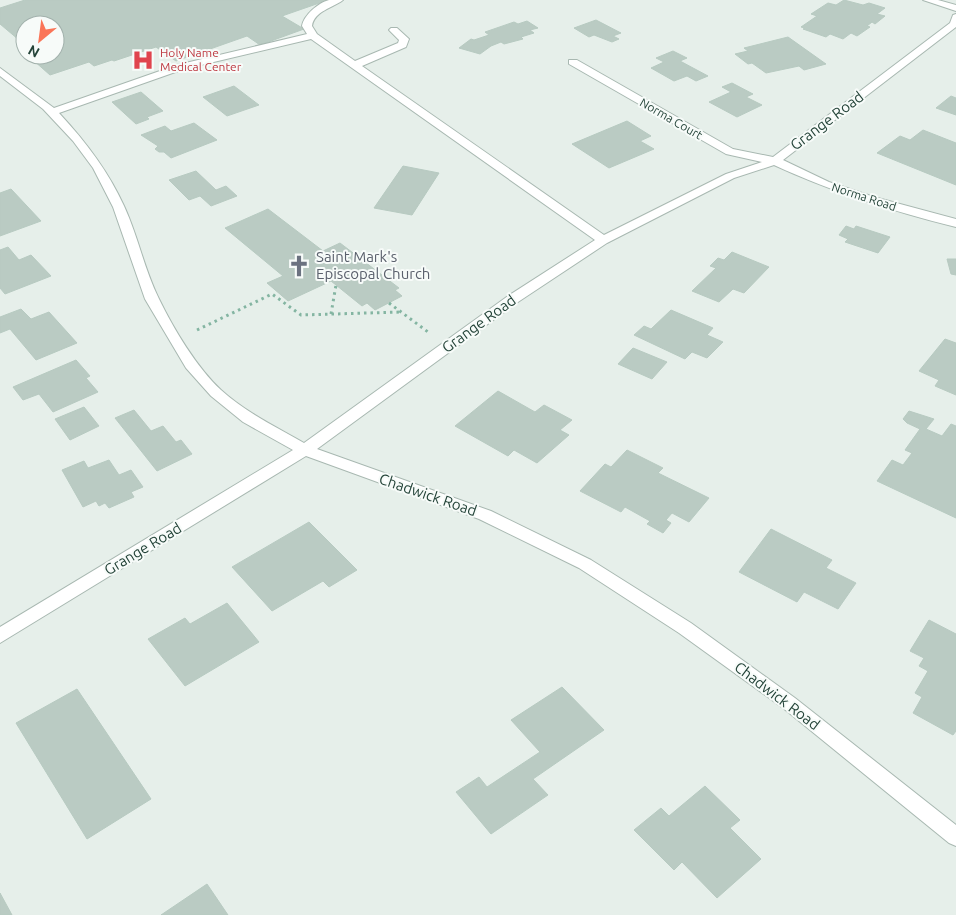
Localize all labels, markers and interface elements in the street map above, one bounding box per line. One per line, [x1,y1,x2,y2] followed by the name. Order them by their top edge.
[15,15,65,65] north arrow
[25,42,42,61] text: N
[160,46,242,73] place label: Holy Name Medical Center
[130,47,156,73] hospital icon: Holy Name Medical Center
[787,88,866,154] street label: Grange Road
[638,95,705,142] street label: Norma Court
[830,180,898,213] street label: Norma Road
[316,248,430,282] place label: Saint Mark's Episcopal Church
[286,253,312,279] church icon: Saint Mark's Episcopal Church
[439,291,519,356] street label: Grange Road
[377,470,479,519] street label: Chadwick Road
[101,519,184,578] street label: Grange Road
[731,658,823,733] street label: Chadwick Road

